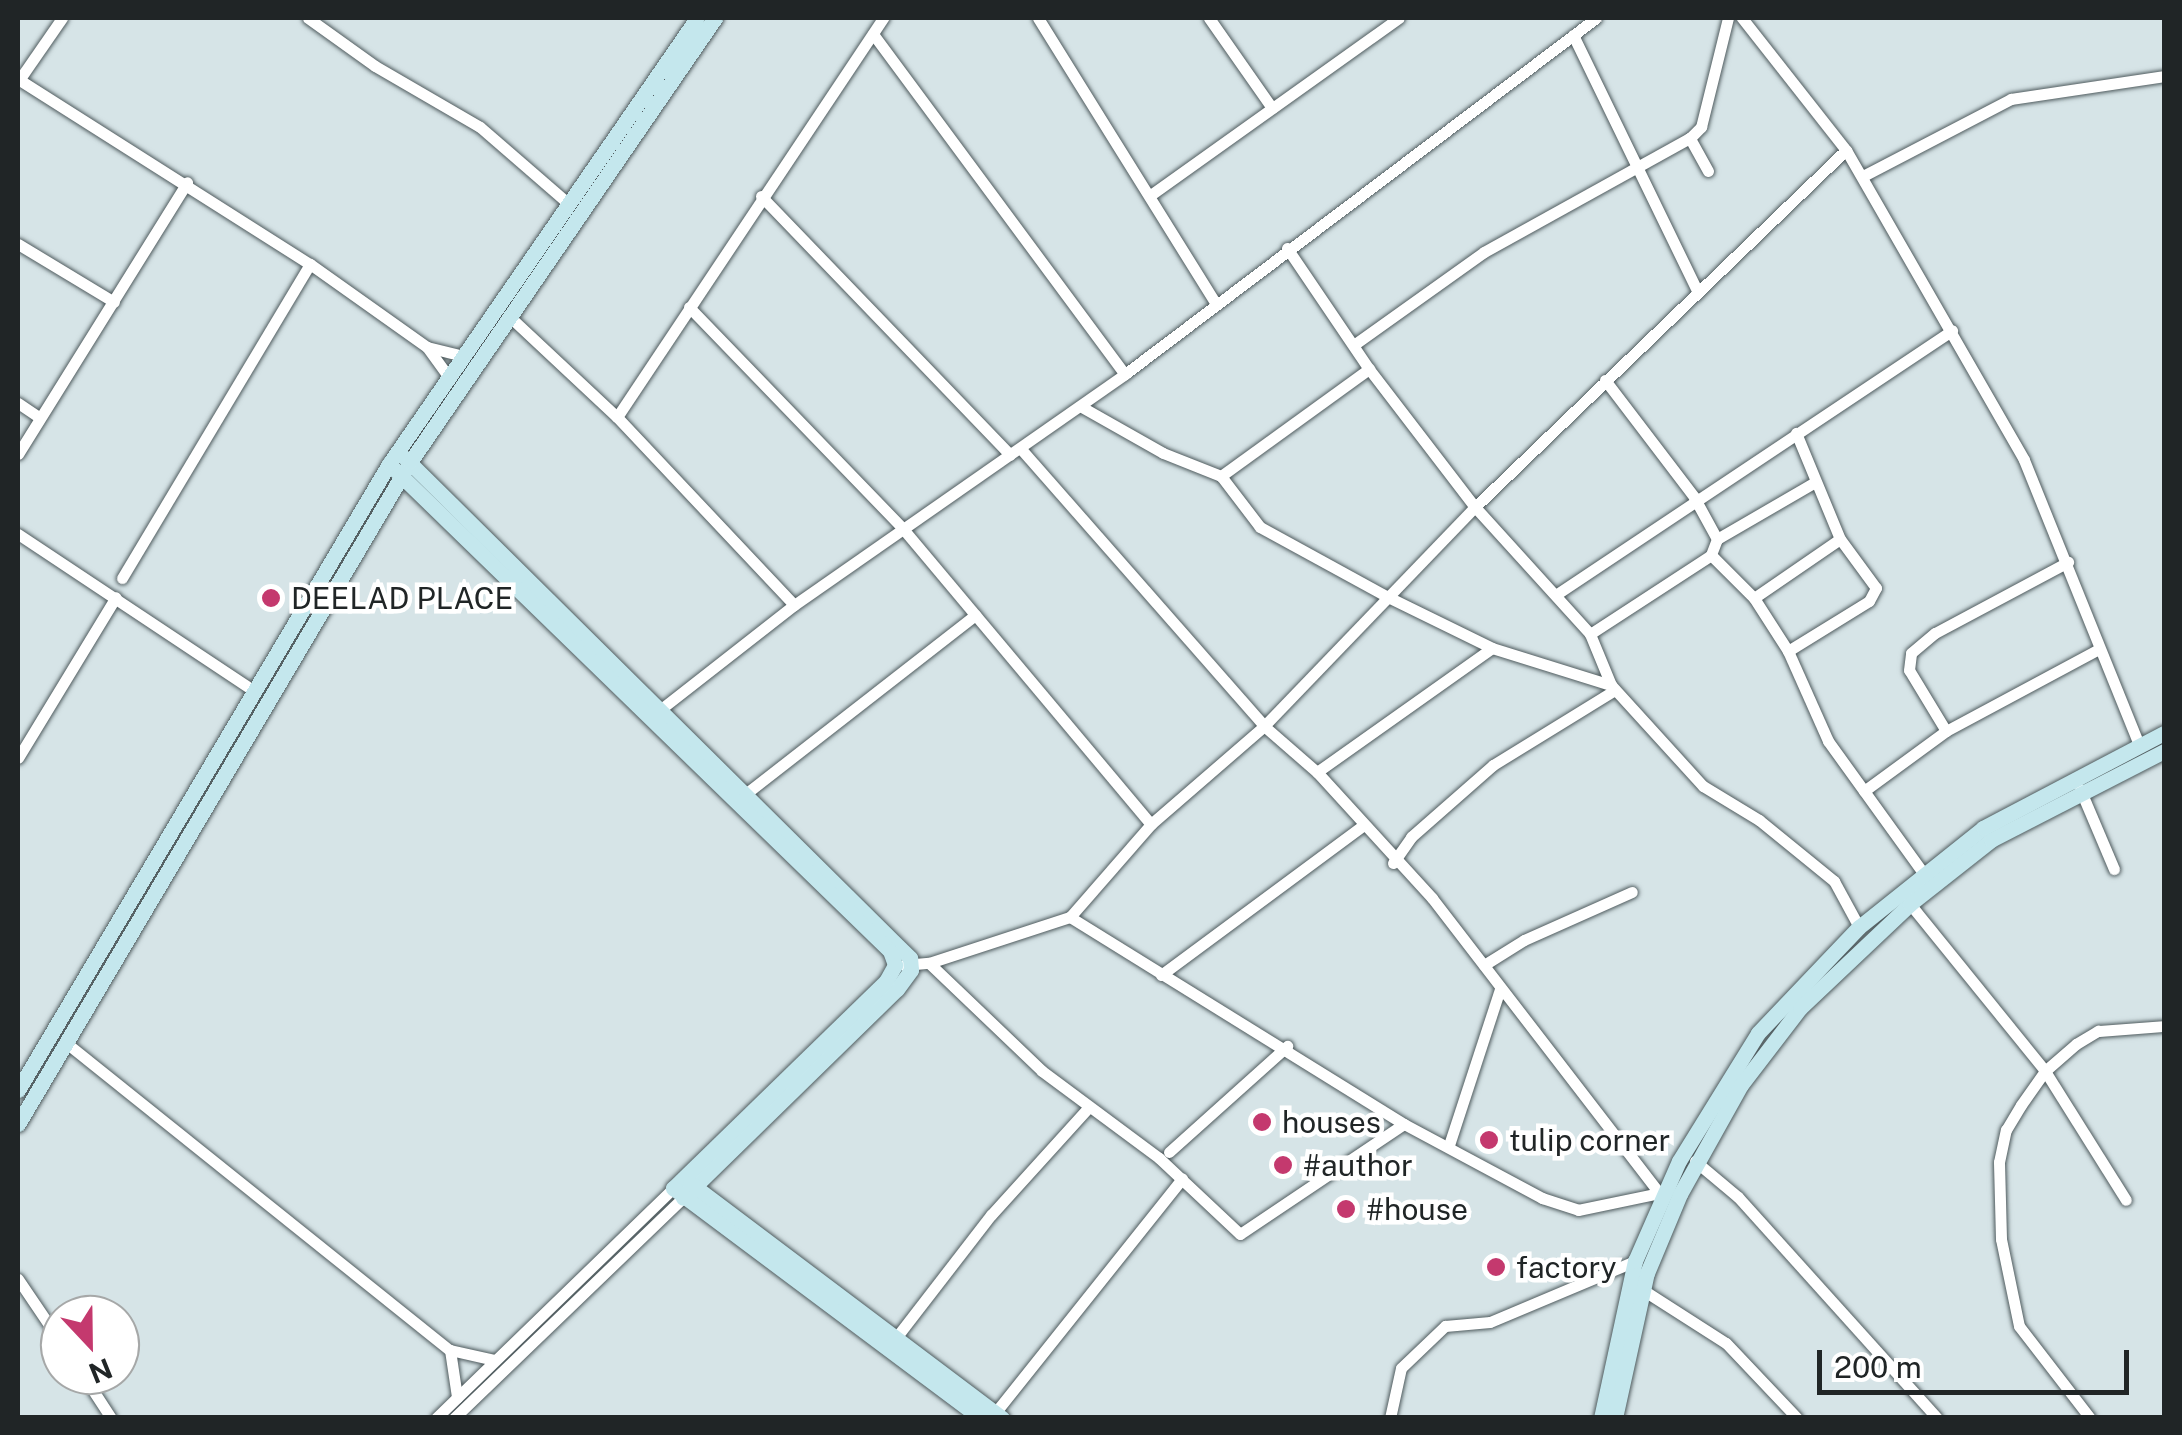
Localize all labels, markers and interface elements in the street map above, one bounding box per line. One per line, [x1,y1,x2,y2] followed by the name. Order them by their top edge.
[291,580,513,616] place label: DEELAD PLACE
[260,587,282,609] marker: DEELAD PLACE
[1282,1104,1381,1140] place label: houses
[1251,1111,1273,1133] marker: houses
[1509,1122,1671,1158] place label: tulip corner
[1478,1129,1500,1151] marker: tulip corner
[1303,1147,1413,1183] place label: #author
[1272,1154,1294,1176] marker: #author
[1366,1191,1468,1227] place label: #house
[1335,1198,1357,1220] marker: #house
[1516,1249,1617,1285] place label: factory
[1485,1256,1507,1278] marker: factory
[40,1295,140,1395] north arrow
[1822,1330,2134,1392] scale bar
[1834,1349,1922,1385] text: 200 m
[84,1352,117,1391] text: N

